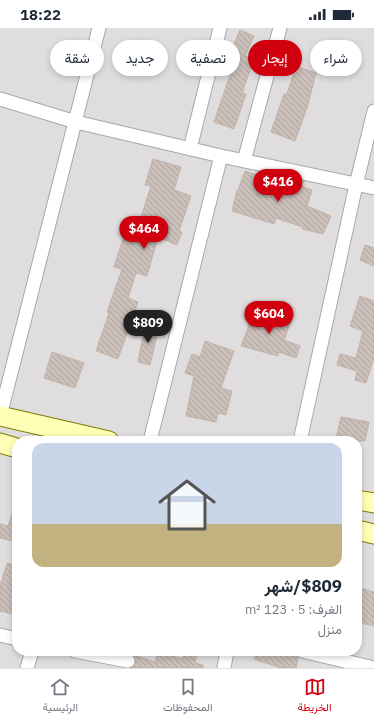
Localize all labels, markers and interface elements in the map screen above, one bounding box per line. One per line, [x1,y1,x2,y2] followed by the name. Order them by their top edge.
[20,5,61,24] text: 18:22
[50,40,104,76] chip: شقة
[112,40,168,76] chip: جديد
[176,40,240,76] chip: تصفية
[248,40,302,76] chip: إيجار
[310,40,362,76] chip: شراء
[254,169,302,203] pin: $416
[262,173,294,190] text: $416
[120,216,168,250] pin: $464
[128,220,160,237] text: $464
[245,301,293,335] pin: $604
[253,305,285,322] text: $604
[124,310,172,344] pin: $809
[132,314,164,331] text: $809
[151,469,223,541] icon: home
[265,575,342,597] text: $809/شهر
[245,601,342,618] text: الغرف: 5 · 123 m²
[318,621,342,638] text: منزل
[43,676,78,717] tab: الرئيسية
[163,676,213,717] tab: المحفوظات
[298,676,332,717] tab: الخريطة

